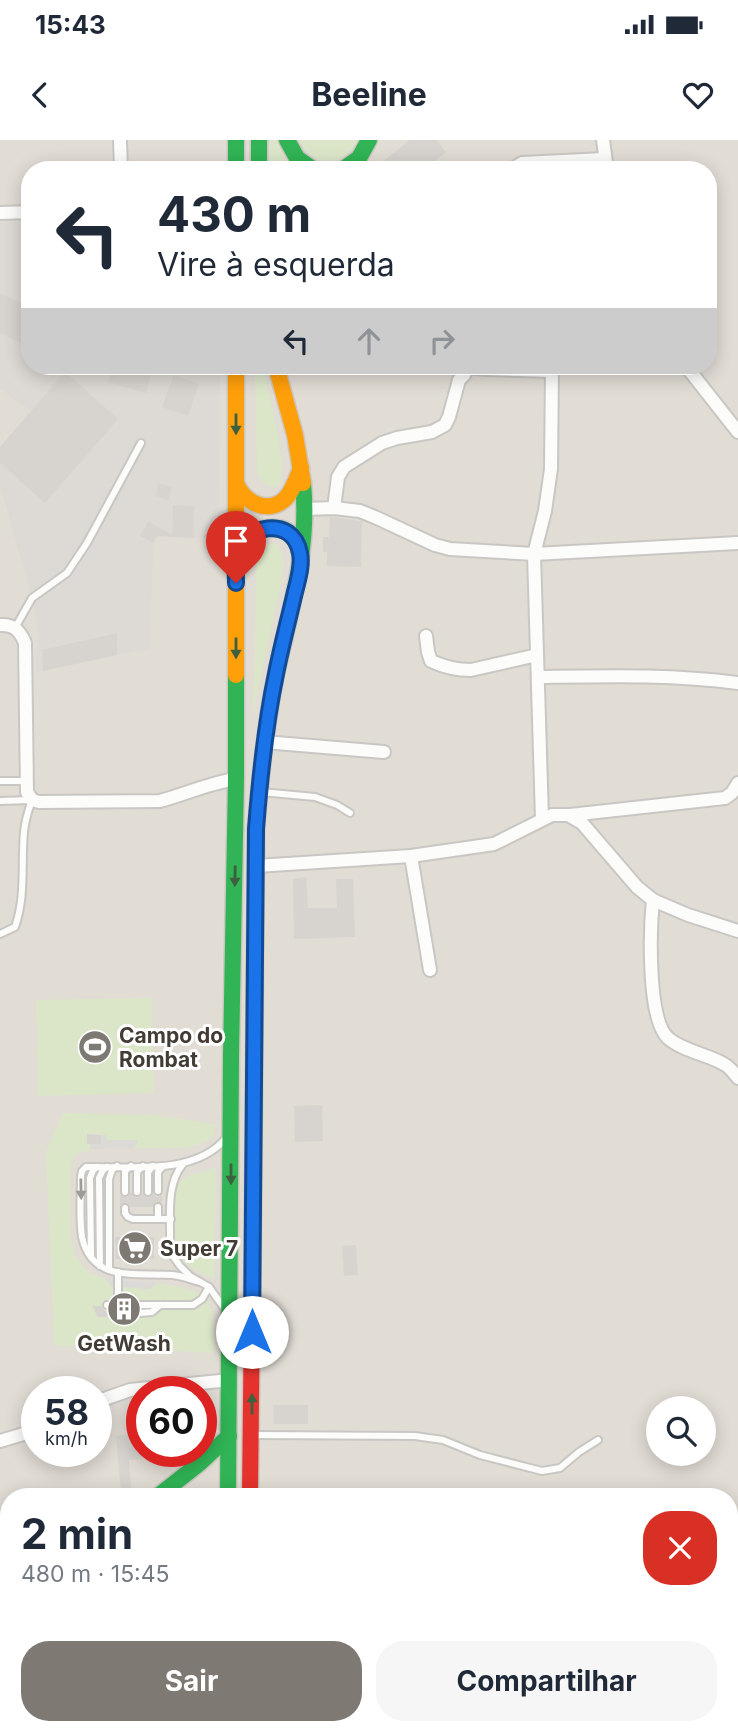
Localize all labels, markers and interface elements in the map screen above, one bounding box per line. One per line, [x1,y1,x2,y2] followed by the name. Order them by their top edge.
[35,9,106,40] text: 15:43
[311,75,427,114] text: Beeline
[21,76,59,114] icon: back
[679,76,717,114] icon: heart
[157,185,311,244] text: 430 m
[42,189,133,280] icon: left
[157,245,395,284] text: Vire à esquerda
[277,322,315,360] icon: left
[350,322,388,360] icon: ahead
[423,322,461,360] icon: right
[230,413,242,435] one-way arrow
[206,511,266,583] pin
[217,522,255,560] icon: arrive
[230,637,242,659] one-way arrow
[229,865,240,887] one-way arrow
[119,1023,223,1072] place label: Campo do Rombat
[76,1028,114,1066] sports icon: Campo do Rombat
[225,1163,237,1185] one-way arrow
[75,1178,87,1200] one-way arrow
[116,1229,154,1267] supermarket icon: Super 7
[160,1236,238,1261] place label: Super 7
[105,1290,143,1328] building icon: GetWash
[215,1295,289,1369] position arrow
[77,1331,171,1356] place label: GetWash
[126,1376,217,1467] speed limit sign: 60
[44,1391,89,1433] text: 58
[246,1392,257,1414] one-way arrow
[646,1396,716,1466] map controls
[646,1396,716,1466] button: search
[45,1428,88,1449] text: km/h
[21,1508,133,1559] text: 2 min
[643,1511,717,1585] button: close
[21,1560,170,1588] text: 480 m · 15:45
[21,1641,362,1721] button: Sair
[376,1641,717,1721] button: Compartilhar

